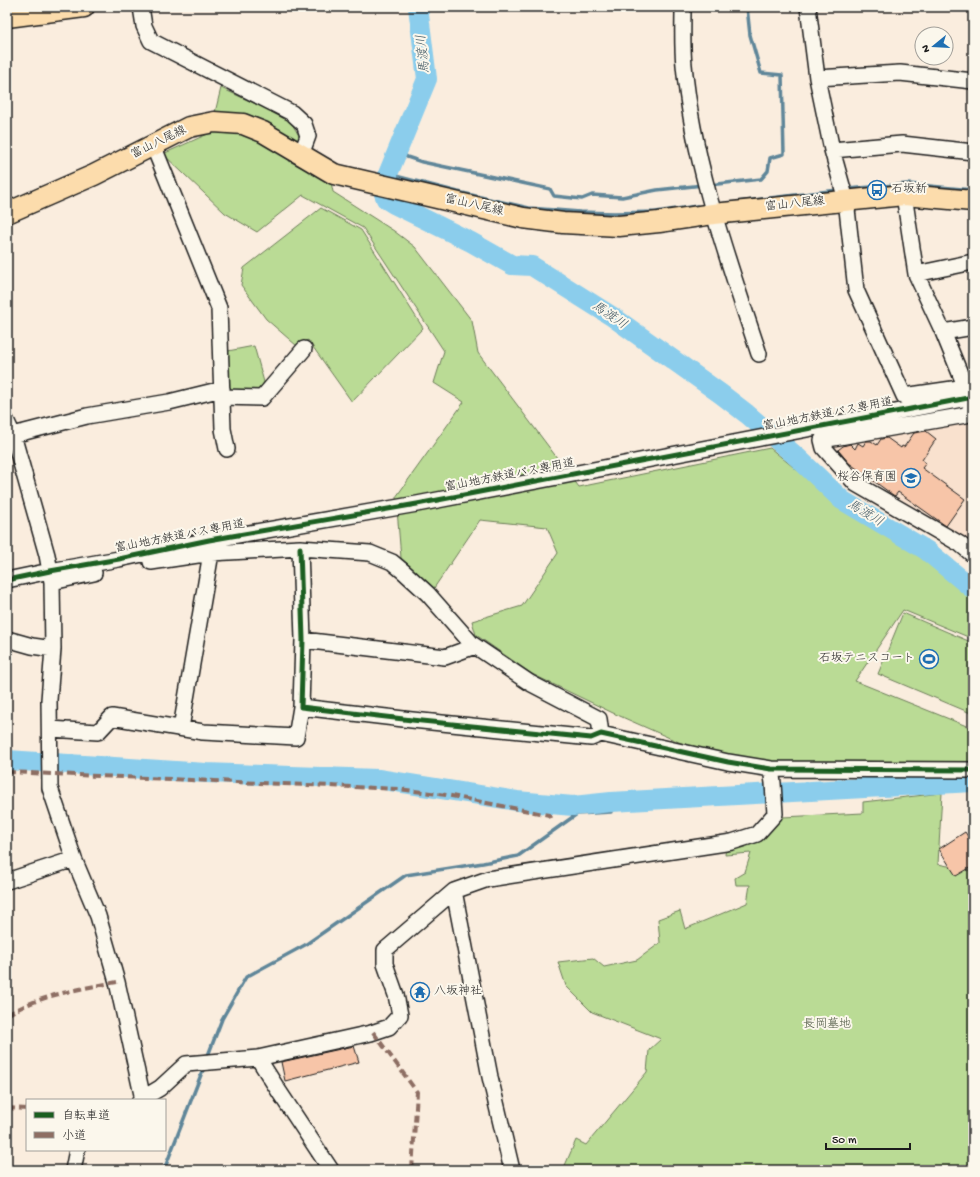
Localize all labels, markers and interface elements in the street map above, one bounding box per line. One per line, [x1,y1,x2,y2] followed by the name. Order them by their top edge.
[914,26,954,66] north arrow
[414,34,433,74] water label: 馬渡川
[920,43,933,54] text: N
[129,123,189,162] street label: 富山八尾線
[866,179,888,201] bus stop icon: 石坂新
[891,182,927,197] place label: 石坂新
[443,191,505,220] street label: 富山八尾線
[764,194,826,215] street label: 富山八尾線
[589,298,630,333] water label: 馬渡川
[762,395,894,434] street label: 富山地方鉄道バス専用道
[444,456,576,495] street label: 富山地方鉄道バス専用道
[900,467,922,489] school or university icon: 桜谷保育園
[837,470,897,485] place label: 桜谷保育園
[844,497,886,530] water label: 馬渡川
[114,517,246,556] street label: 富山地方鉄道バス専用道
[918,648,940,670] sports icon: 石坂テニスコート
[819,652,915,666] place label: 石坂テニスコート
[409,981,431,1003] temple icon: 八坂神社
[434,984,482,999] place label: 八坂神社
[803,1017,851,1032] park label: 長岡墓地
[26,1099,166,1151] legend
[62,1109,110,1124] text: 自転車道
[826,1125,910,1151] scale bar
[62,1129,86,1144] text: 小道
[832,1134,857,1148] text: 50 m

